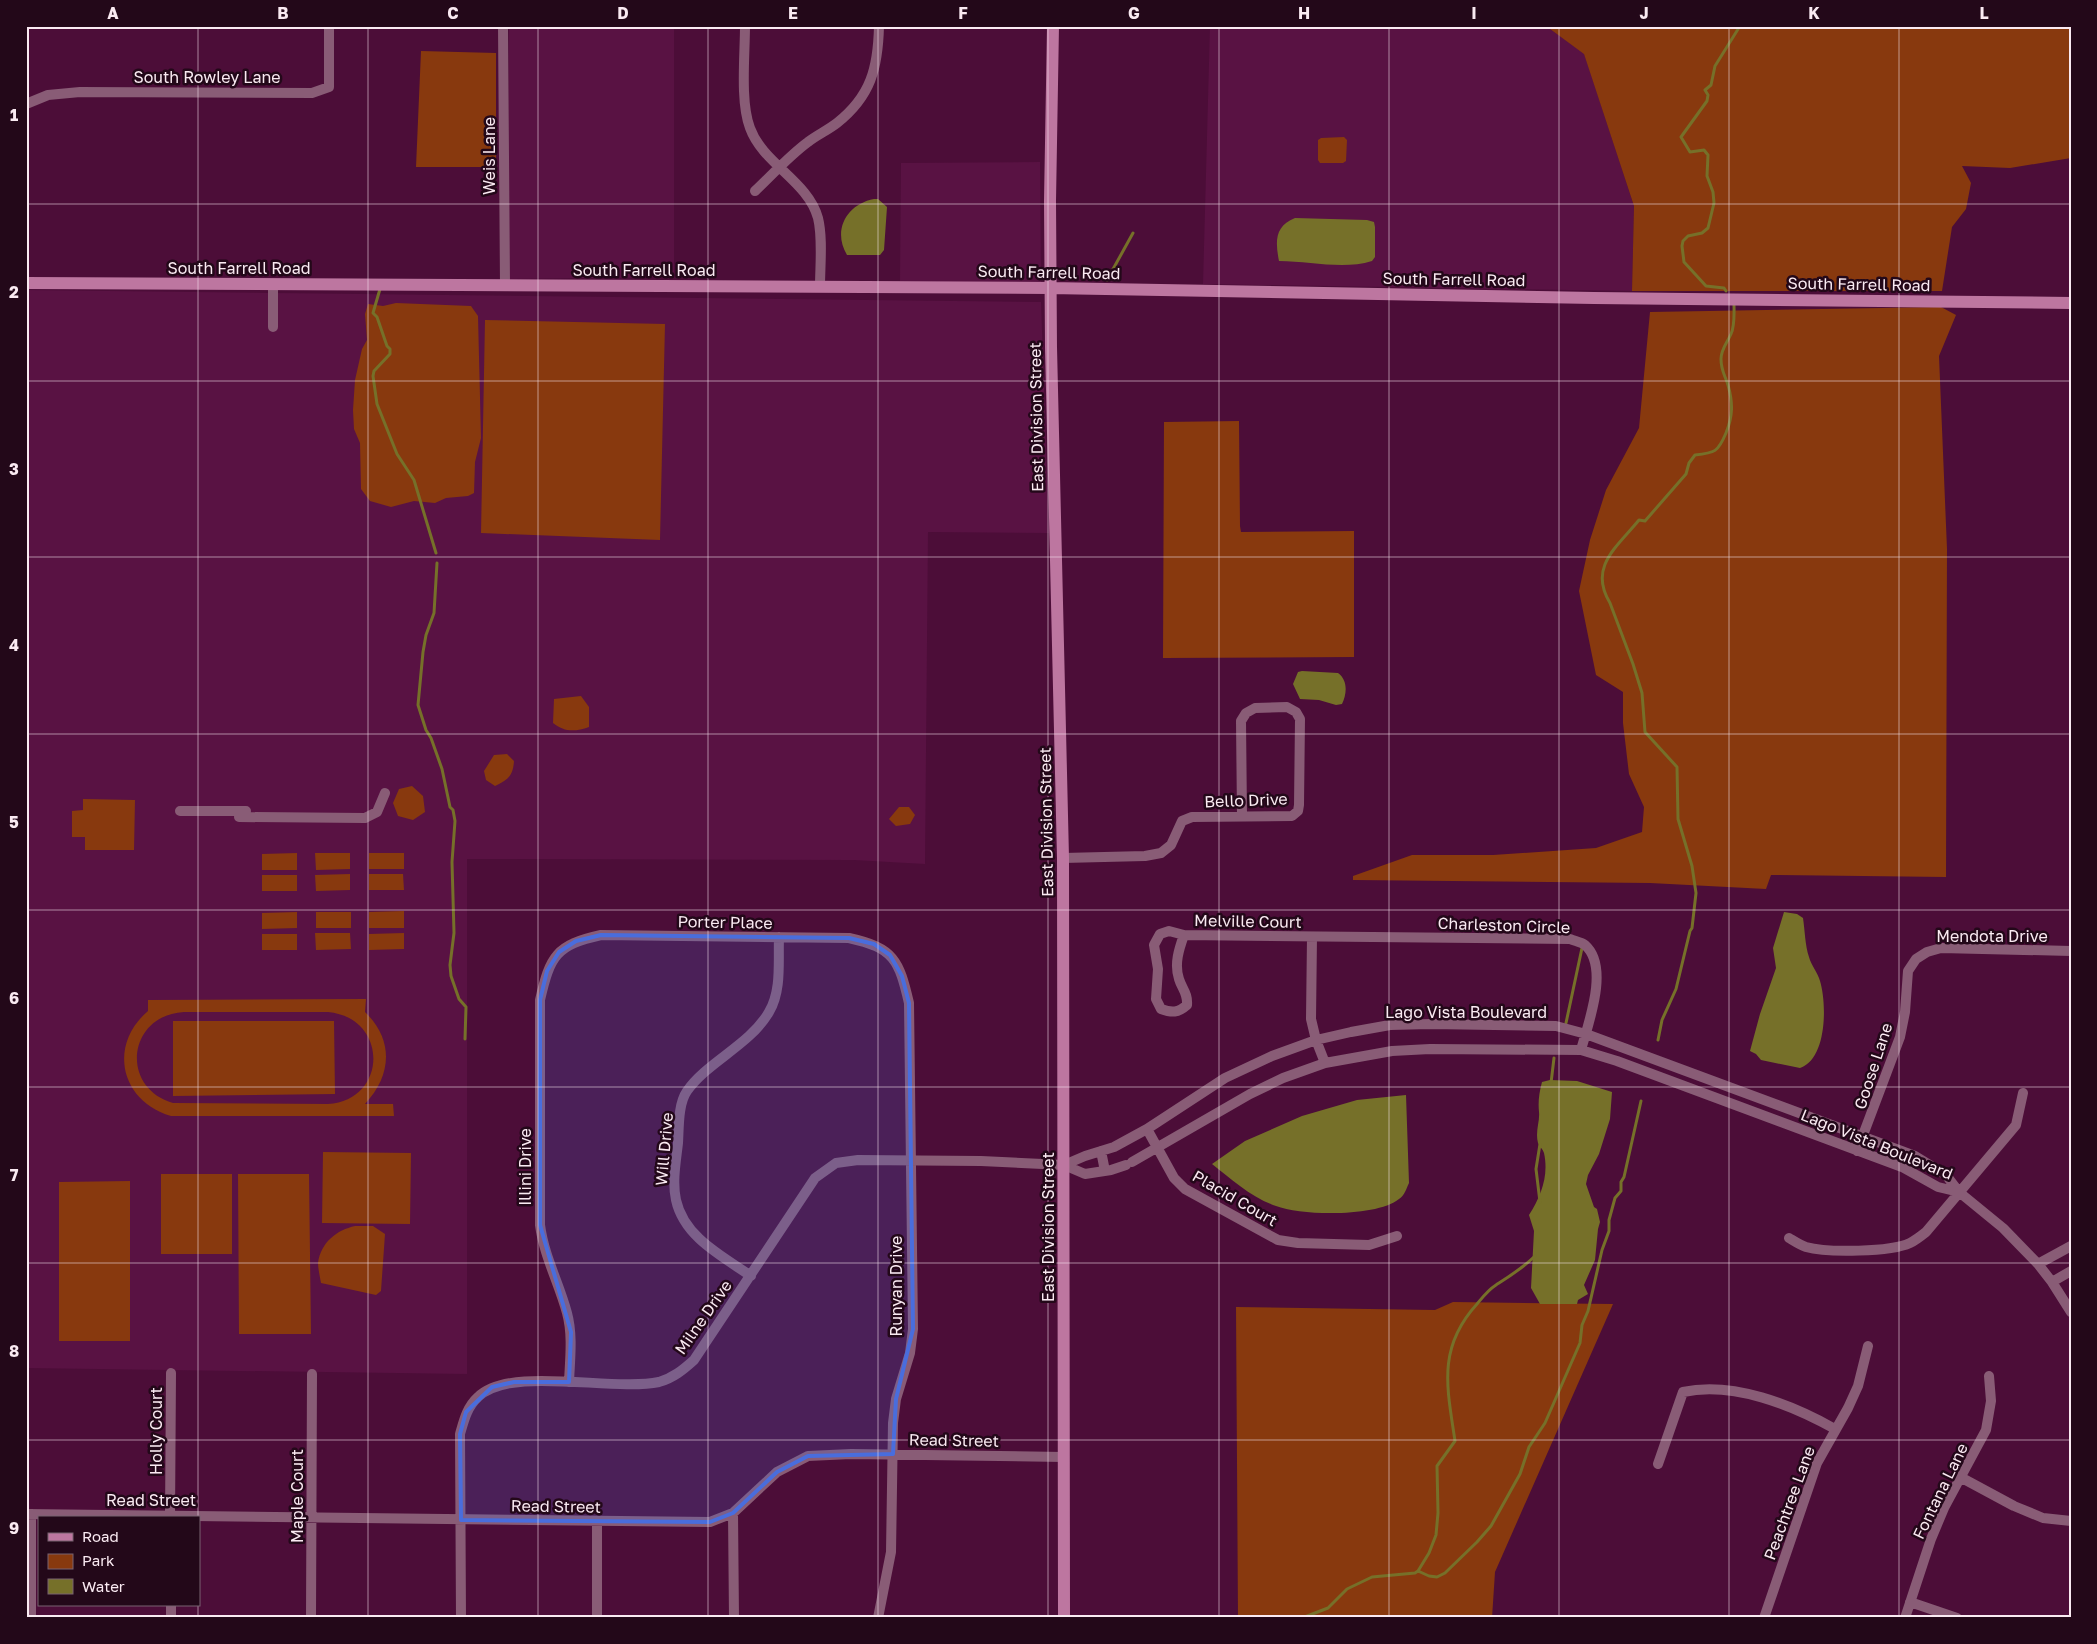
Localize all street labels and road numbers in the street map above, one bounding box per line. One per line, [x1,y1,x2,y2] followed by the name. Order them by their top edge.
[133,67,281,87] street label: South Rowley Lane
[479,117,499,195] street label: Weis Lane
[167,258,311,278] street label: South Farrell Road
[572,260,716,280] street label: South Farrell Road
[977,261,1121,283] street label: South Farrell Road
[1382,268,1526,290] street label: South Farrell Road
[1787,273,1931,295] street label: South Farrell Road
[1025,342,1047,492] street label: East Division Street
[1035,747,1057,897] street label: East Division Street
[1204,789,1288,811] street label: Bello Drive
[1194,910,1302,932] street label: Melville Court
[677,911,773,933] street label: Porter Place
[1437,913,1571,937] street label: Charleston Circle
[1936,926,2048,946] street label: Mendota Drive
[1385,1002,1547,1022] street label: Lago Vista Boulevard
[1850,1020,1896,1112] street label: Goose Lane
[1798,1104,1956,1184] street label: Lago Vista Boulevard
[651,1111,677,1187] street label: Will Drive
[515,1128,535,1206] street label: Illini Drive
[1038,1152,1058,1302] street label: East Division Street
[1189,1166,1281,1230] street label: Placid Court
[886,1236,906,1336] street label: Runyan Drive
[670,1276,736,1358] street label: Milne Drive
[146,1387,166,1475] street label: Holly Court
[909,1429,999,1451] street label: Read Street
[1908,1440,1972,1542] street label: Fontana Lane
[1759,1443,1819,1563] street label: Peachtree Lane
[287,1449,307,1543] street label: Maple Court
[106,1490,196,1510] street label: Read Street
[511,1495,601,1517] street label: Read Street

